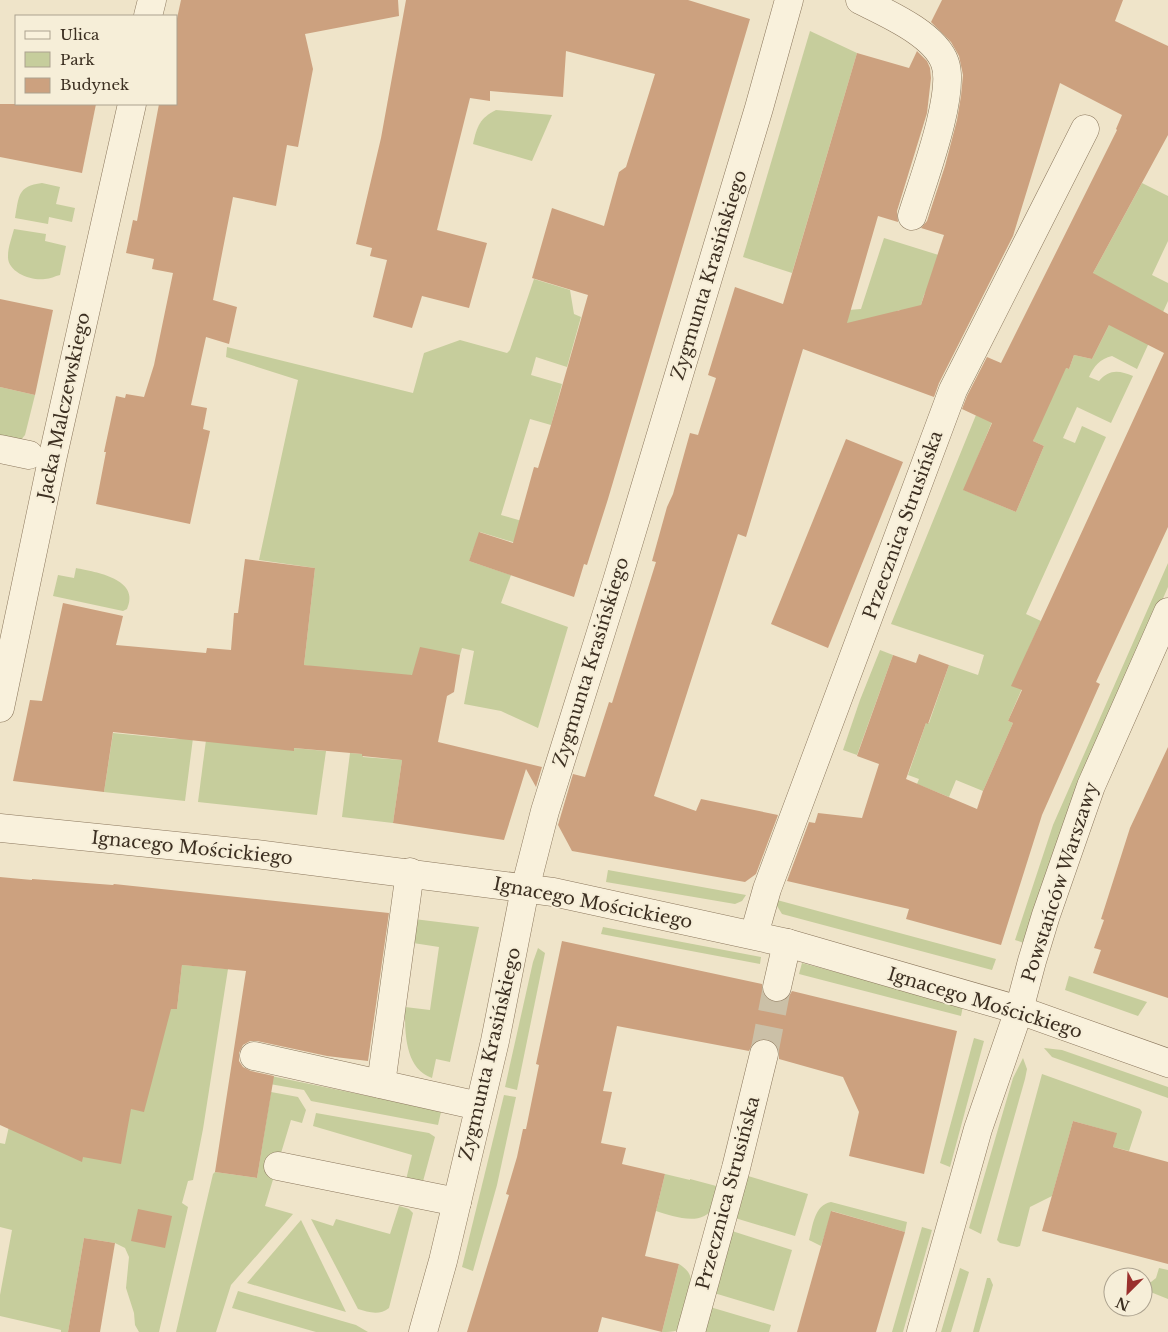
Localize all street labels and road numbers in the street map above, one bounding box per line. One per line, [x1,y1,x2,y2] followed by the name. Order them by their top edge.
[667,167,751,383] street label: Zygmunta Krasińskiego
[33,310,95,504] street label: Jacka Malczewskiego
[859,428,947,622] street label: Przecznica Strusińska
[549,554,633,770] street label: Zygmunta Krasińskiego
[1017,779,1103,985] street label: Powstańców Warszawy
[90,826,294,870] street label: Ignacego Mościckiego
[492,873,694,933] street label: Ignacego Mościckiego
[455,945,525,1163] street label: Zygmunta Krasińskiego
[885,963,1085,1043] street label: Ignacego Mościckiego
[692,1094,764,1292] street label: Przecznica Strusińska

